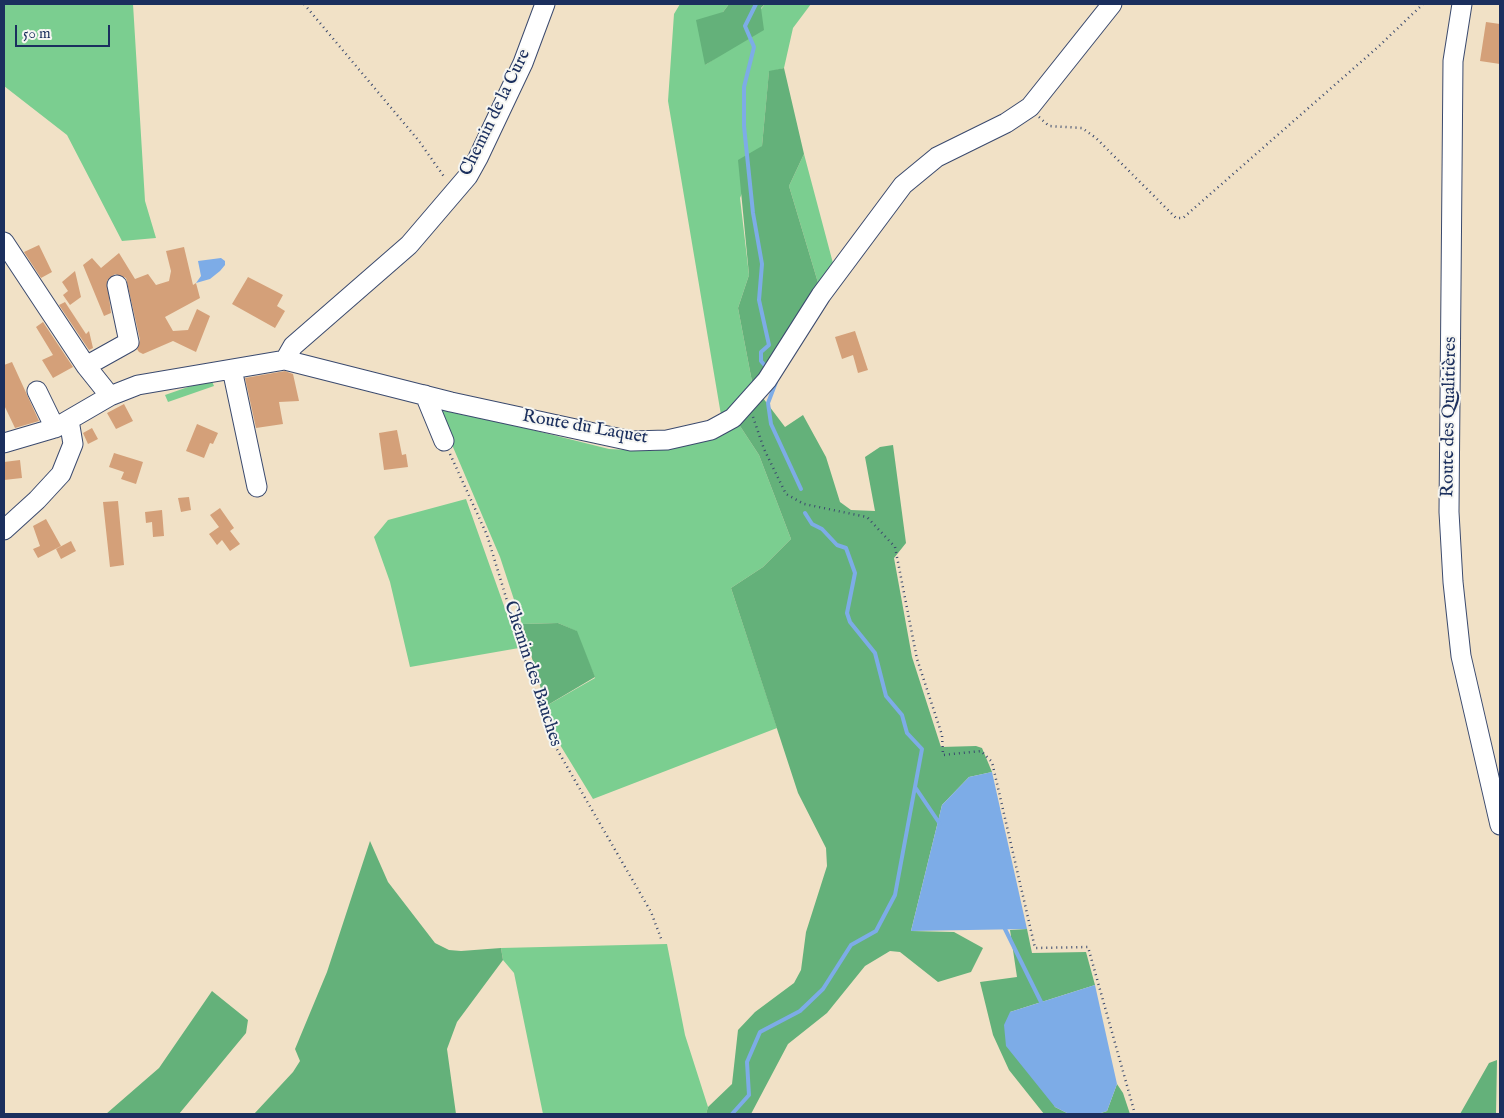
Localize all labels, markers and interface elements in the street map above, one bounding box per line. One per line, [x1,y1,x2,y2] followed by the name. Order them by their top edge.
[18,15,112,47] scale bar
[23,24,51,43] text: 50 m
[456,46,536,180] street label: Chemin de la Cure
[1438,336,1462,498] street label: Route des Qualitières
[521,406,649,450] street label: Route du Laquet
[498,598,566,750] street label: Chemin des Bauches

